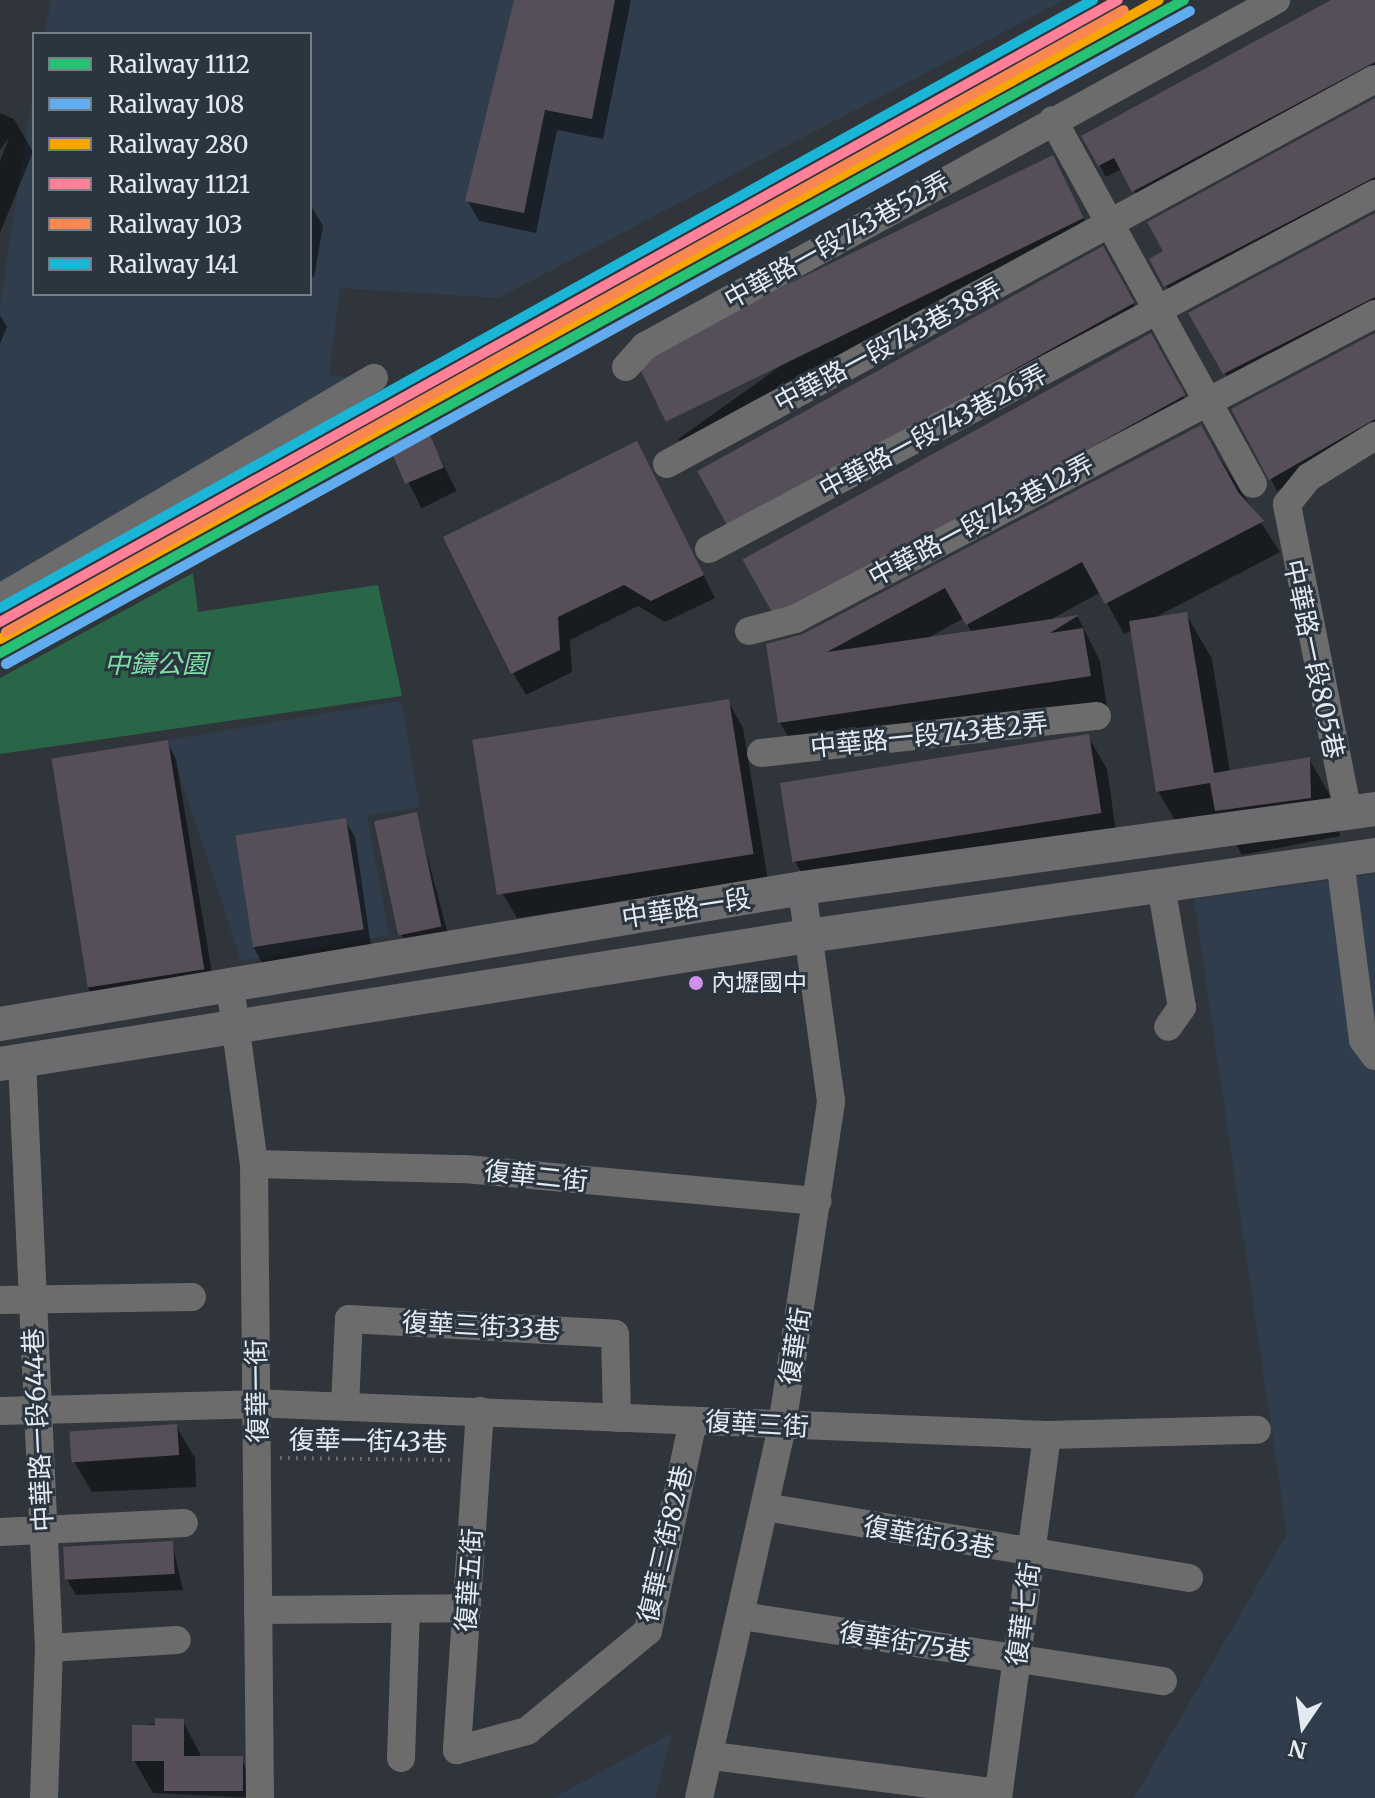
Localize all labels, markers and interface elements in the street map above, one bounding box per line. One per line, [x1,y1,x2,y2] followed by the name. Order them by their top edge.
[32,32,312,296] legend
[108,49,250,80] text: Railway 1112
[108,89,244,120] text: Railway 108
[108,129,249,160] text: Railway 280
[719,165,955,315] street label: 中華路一段743巷52弄
[108,169,250,200] text: Railway 1121
[108,209,243,240] text: Railway 103
[108,249,238,280] text: Railway 141
[769,272,1007,418] street label: 中華路一段743巷38弄
[814,358,1052,504] street label: 中華路一段743巷26弄
[863,448,1099,592] street label: 中華路一段743巷12弄
[1278,557,1350,761] street label: 中華路一段805巷
[104,648,208,680] park label: 中鑄公園
[809,707,1049,763] street label: 中華路一段743巷2弄
[619,882,753,934] street label: 中華路一段
[711,969,807,997] place label: 內壢國中
[688,975,704,991] marker: 內壢國中
[483,1155,589,1197] street label: 復華二街
[773,1305,817,1387] street label: 復華街
[401,1306,561,1346] street label: 復華三街33巷
[17,1327,59,1533] street label: 中華路一段644巷
[240,1339,274,1443] street label: 復華一街
[704,1406,810,1442] street label: 復華三街
[288,1424,448,1458] street label: 復華一街43巷
[632,1462,698,1626] street label: 復華三街82巷
[861,1510,997,1564] street label: 復華街63巷
[450,1527,488,1633] street label: 復華五街
[1000,1560,1046,1668] street label: 復華七街
[837,1616,973,1668] street label: 復華街75巷
[1263,1686,1343,1766] north arrow
[1286,1734,1309,1765] text: N

